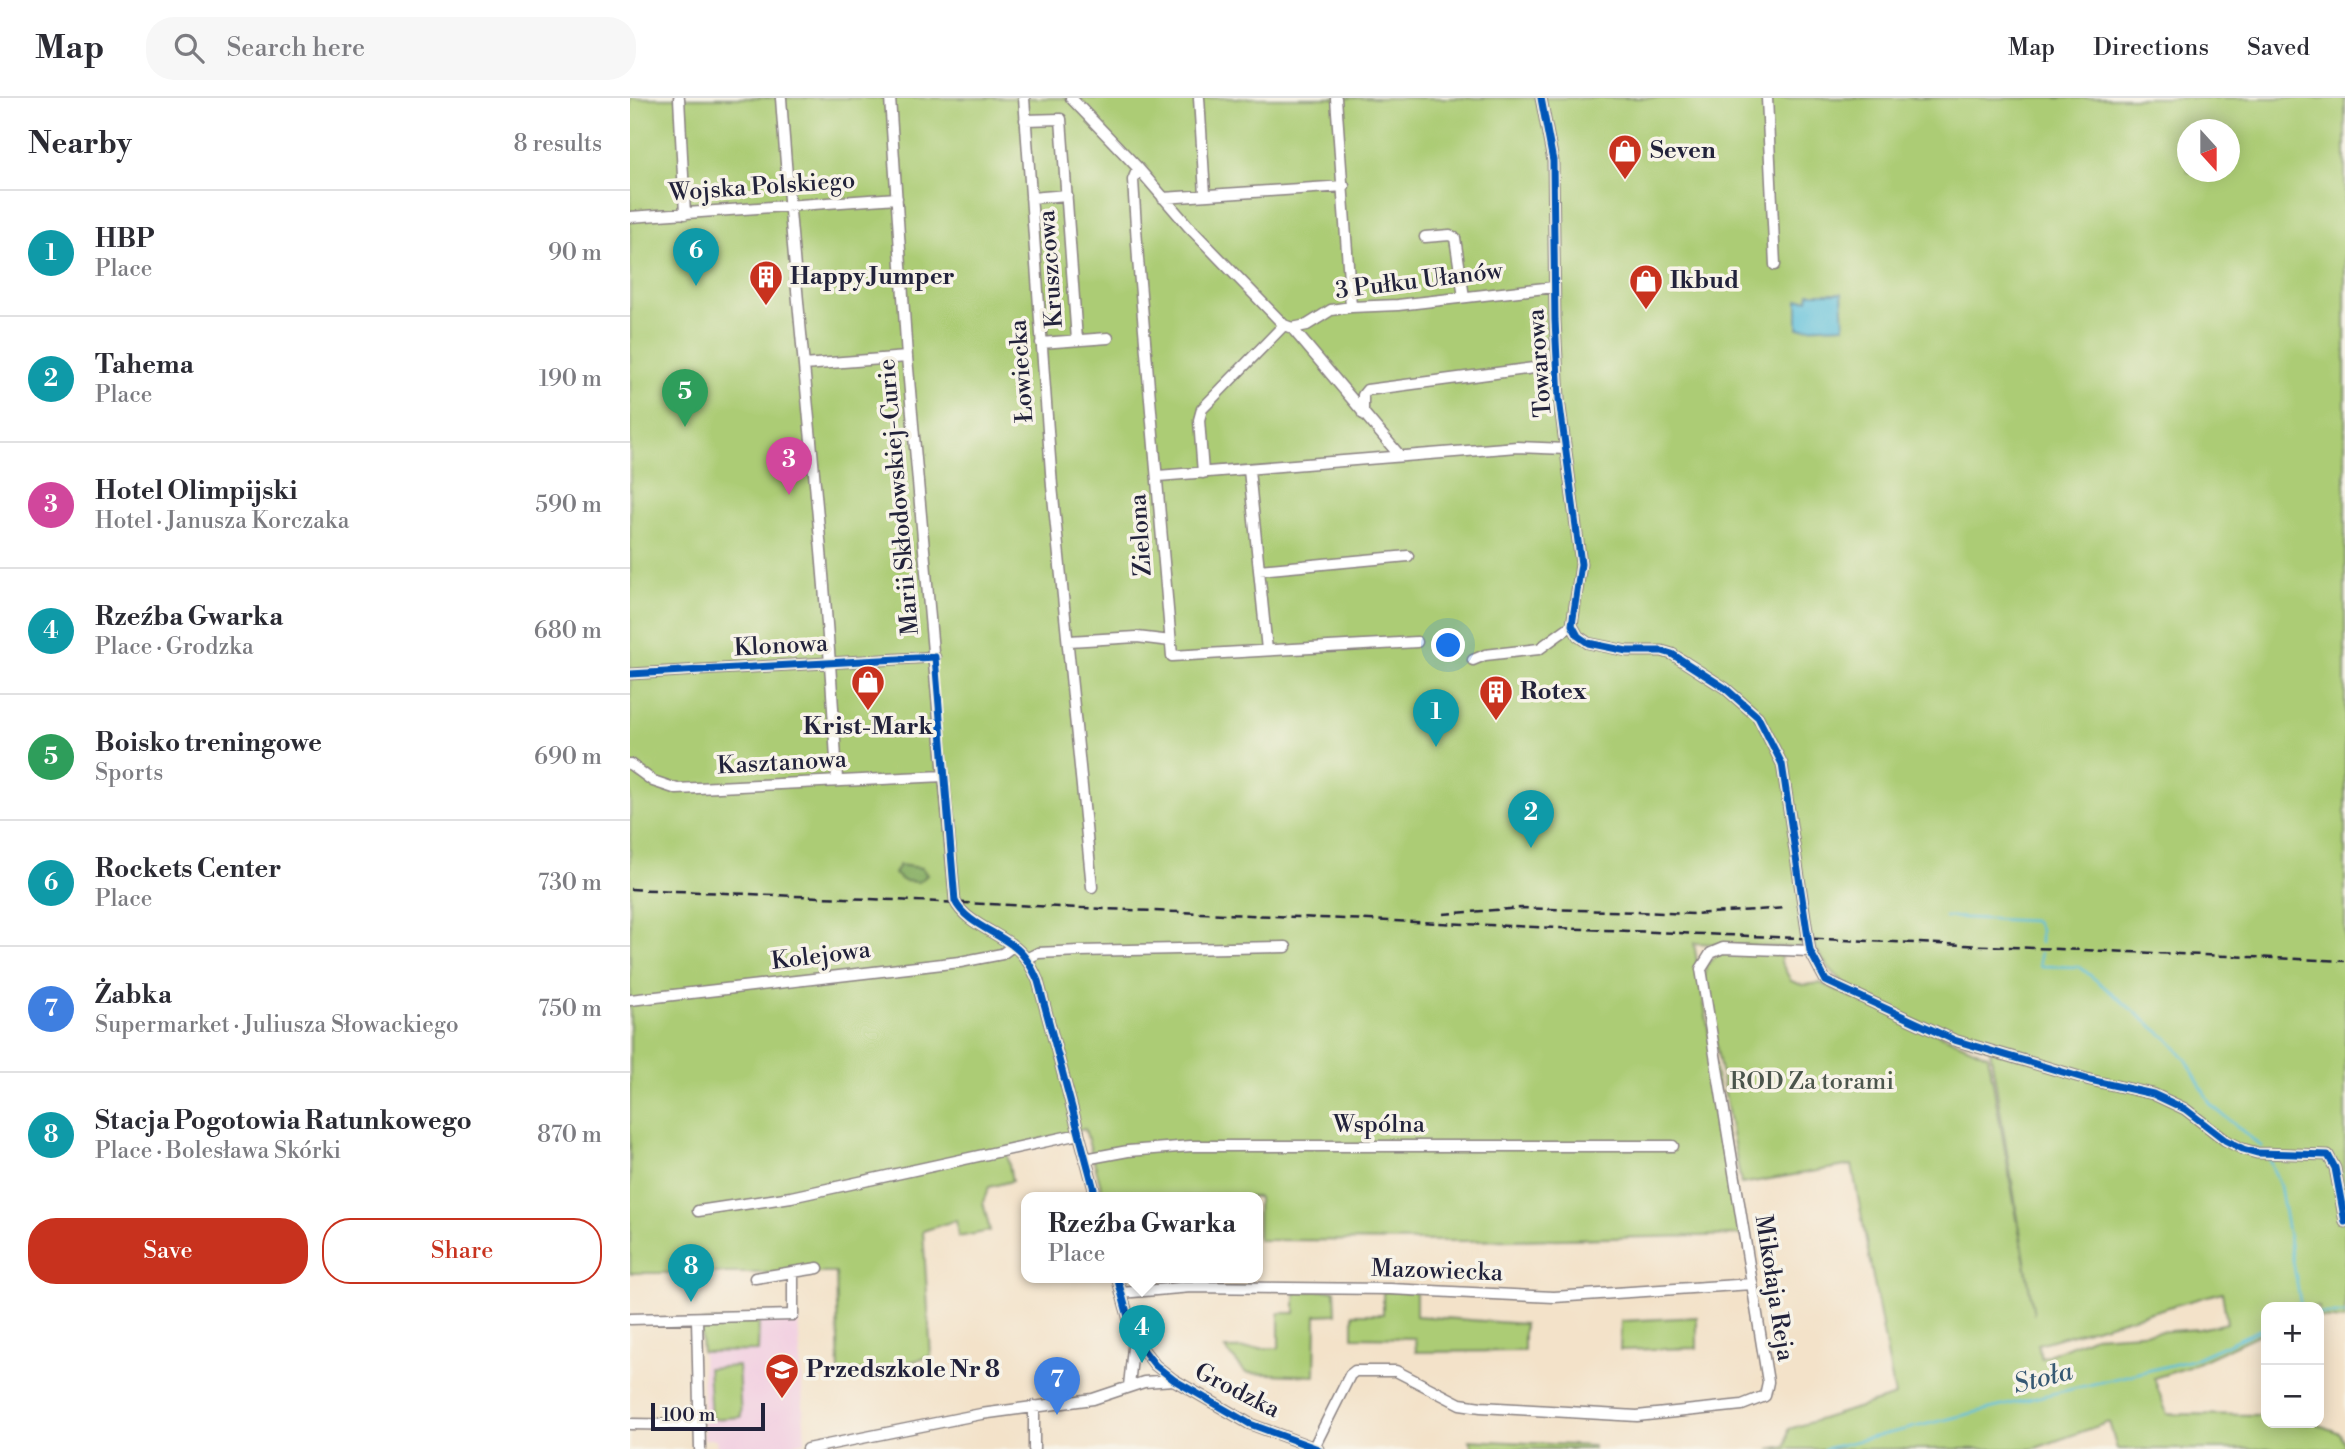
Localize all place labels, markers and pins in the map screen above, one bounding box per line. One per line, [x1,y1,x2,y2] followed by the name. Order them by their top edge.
[1606,132,1644,181] shop icon: Seven
[1650,136,1716,166] place label: Seven
[673,228,719,286] pin: 6
[747,258,785,307] building icon: Happy Jumper
[790,262,955,292] place label: Happy Jumper
[1627,262,1665,311] shop icon: Ikbud
[1670,266,1739,296] place label: Ikbud
[662,369,708,427] pin: 5
[766,437,812,495] pin: 3
[849,663,887,712] shop icon: Krist-Mark
[1477,673,1515,722] building icon: Rotex
[1520,677,1587,707] place label: Rotex
[1413,689,1459,747] pin: 1
[803,712,934,742] place label: Krist-Mark
[1508,790,1554,848] pin: 2
[668,1244,714,1302] pin: 8
[1119,1305,1165,1363] pin: 4
[763,1351,801,1400] school or university icon: Przedszkole Nr 8
[806,1355,1000,1385] place label: Przedszkole Nr 8
[1034,1357,1080,1415] pin: 7

